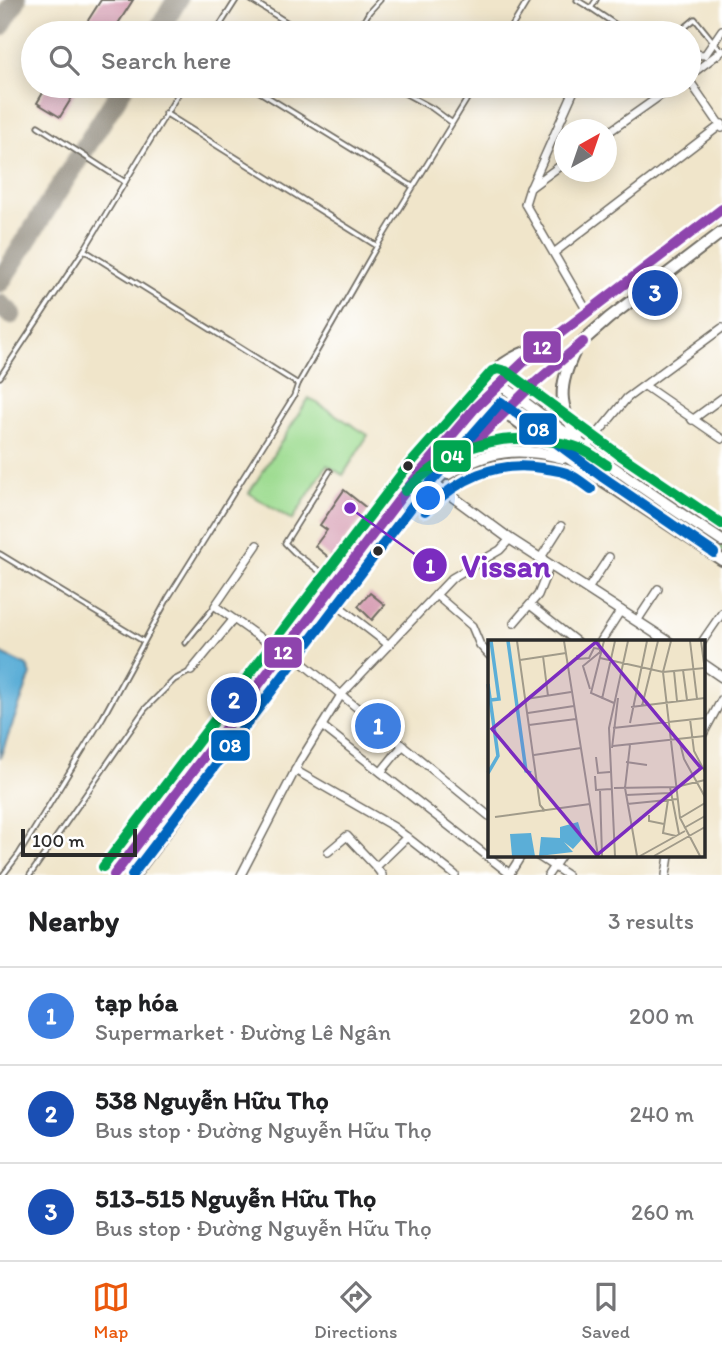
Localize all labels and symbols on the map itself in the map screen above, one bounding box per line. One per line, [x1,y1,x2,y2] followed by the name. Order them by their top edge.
[554,119,617,182] north arrow
[632,267,678,319] pin: 3
[522,330,562,364] line badge: 12
[533,336,551,359] text: 12
[518,412,558,446] line badge: 08
[527,418,550,441] text: 08
[432,439,472,473] line badge: 04
[440,445,464,468] text: 04
[401,459,415,473] unlabelled marker
[411,481,445,515] your location
[412,539,565,592] callout: Vissan
[371,544,385,558] unlabelled marker
[461,547,552,585] text: Vissan
[425,553,435,578] text: 1
[263,636,303,669] line badge: 12
[488,640,704,858] inset map
[274,641,292,664] text: 12
[211,674,257,726] pin: 2
[355,700,401,752] pin: 1
[210,729,251,762] line badge: 08
[219,734,242,757] text: 08
[21,826,136,858] scale bar

